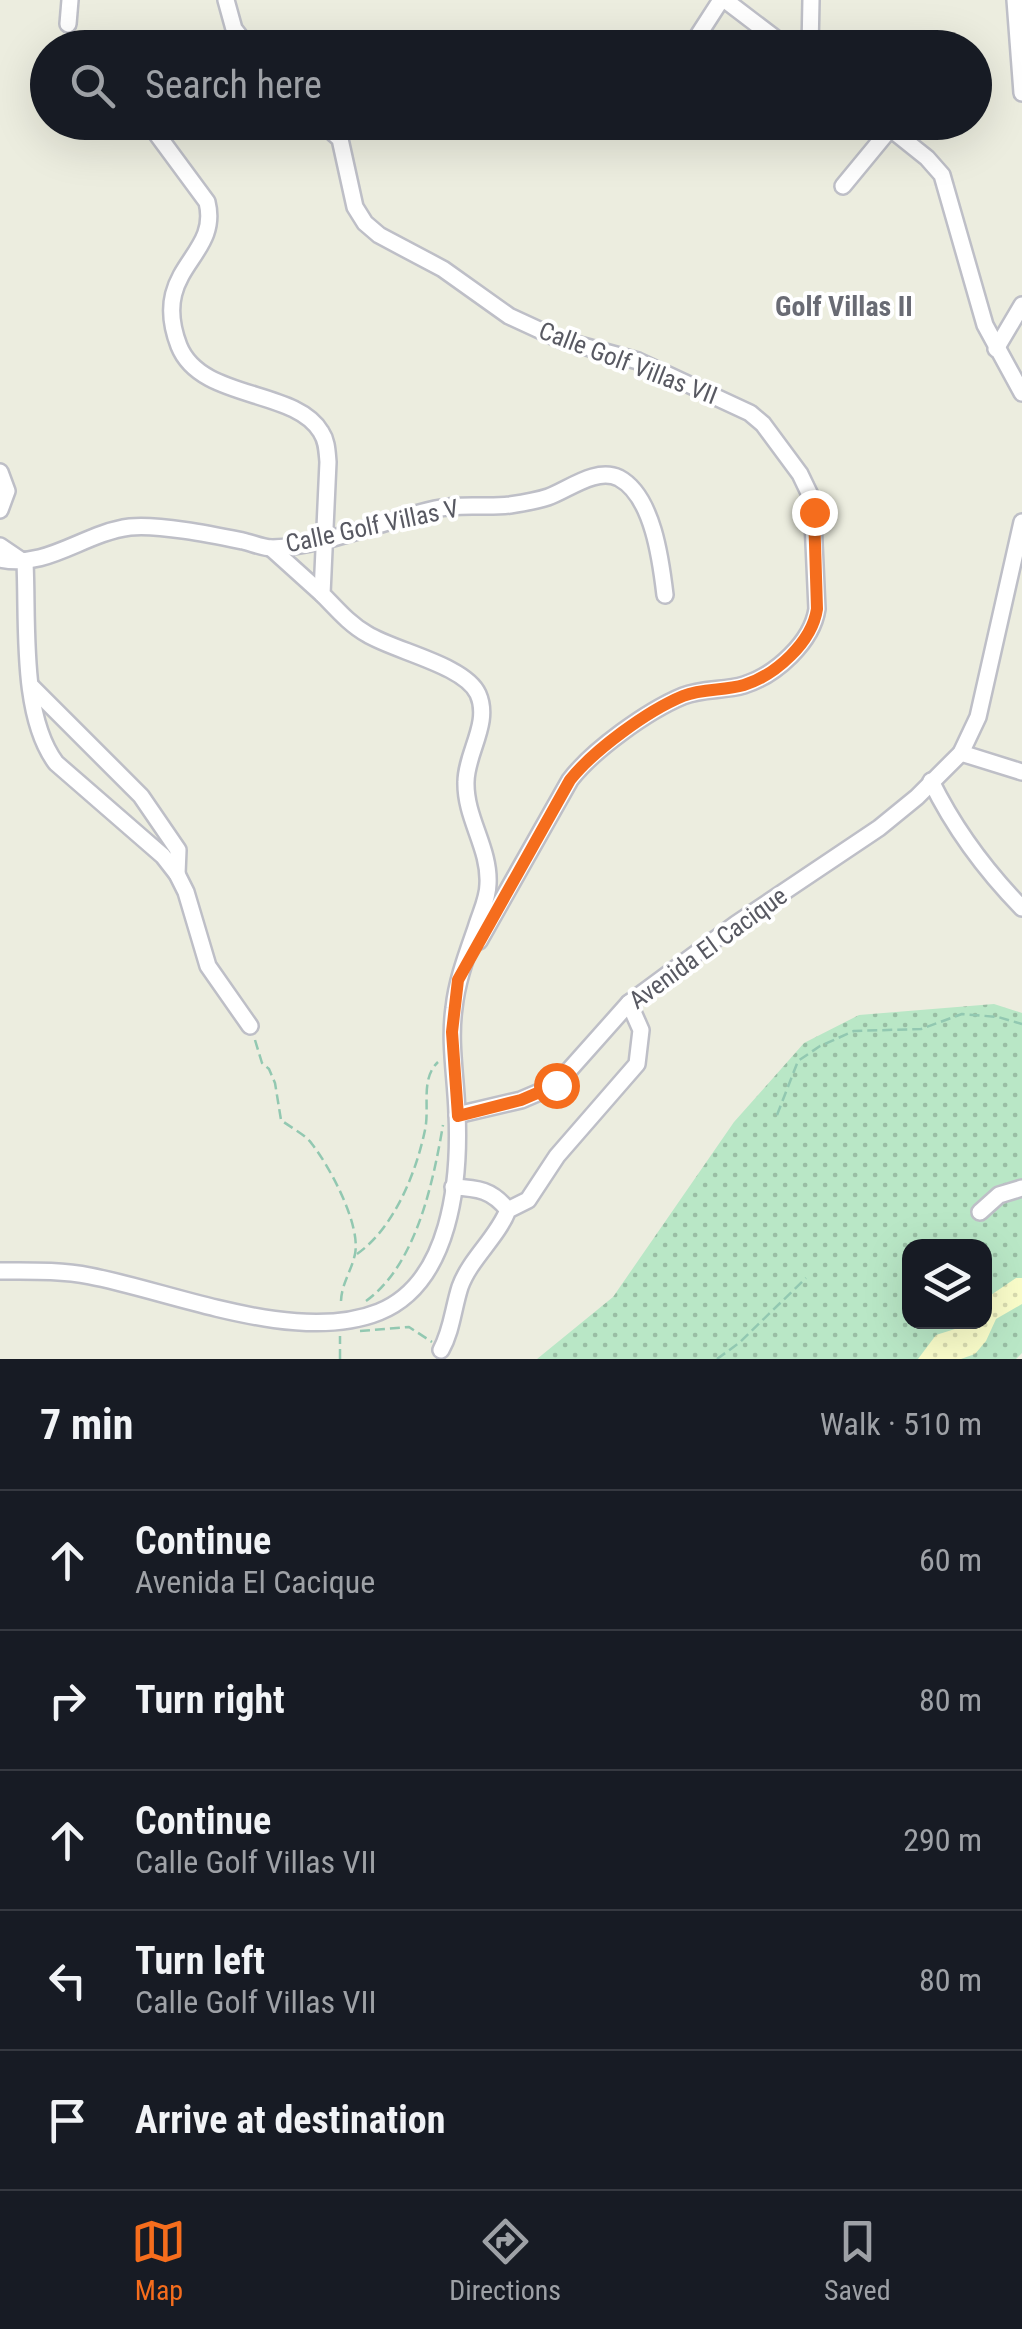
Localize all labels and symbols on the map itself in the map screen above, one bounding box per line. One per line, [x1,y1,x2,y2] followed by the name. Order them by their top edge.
[775,290,913,323] district label: Golf Villas II
[535,316,721,410] street label: Calle Golf Villas VII
[792,490,838,536] route end
[283,494,461,558] street label: Calle Golf Villas V
[624,881,792,1015] street label: Avenida El Cacique
[534,1063,580,1109] route start

